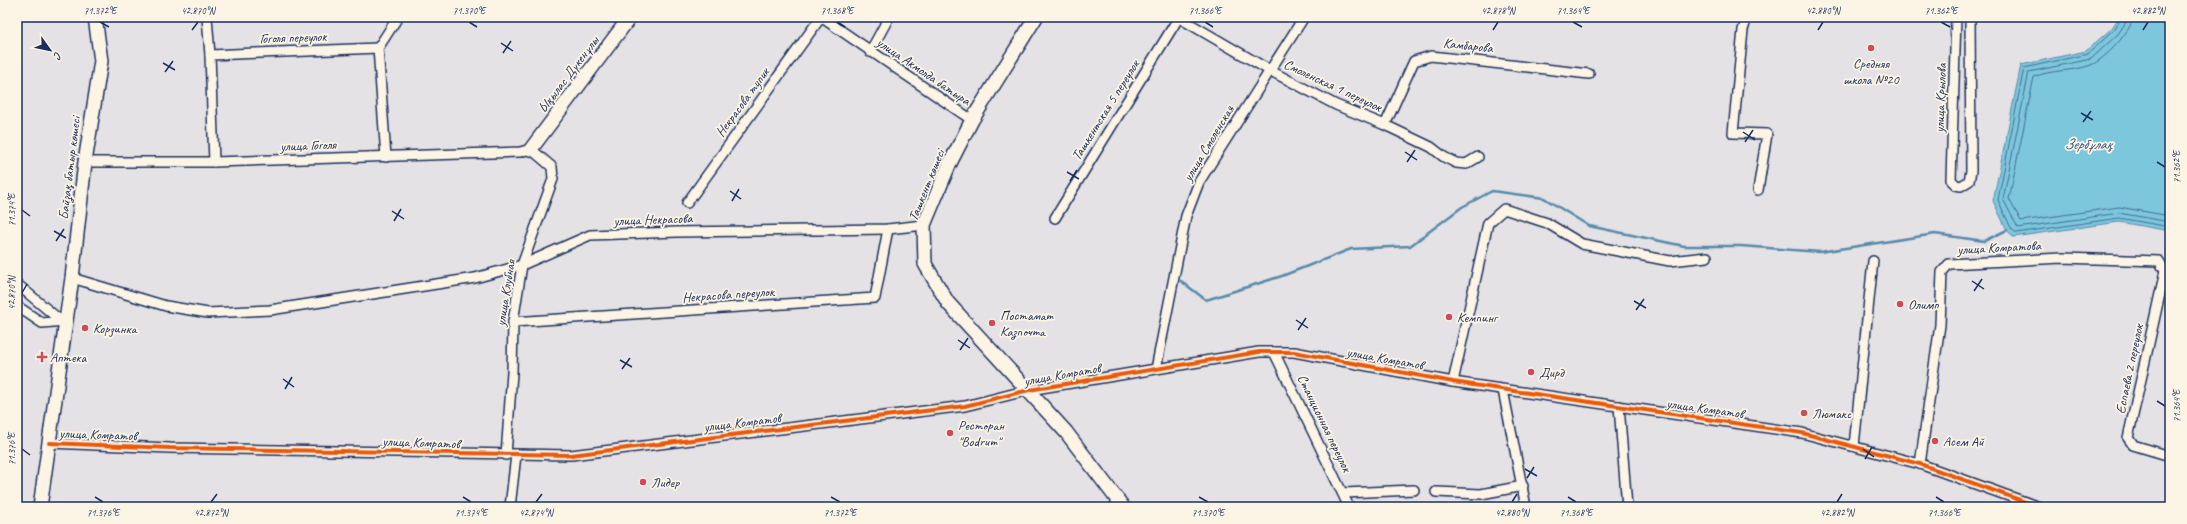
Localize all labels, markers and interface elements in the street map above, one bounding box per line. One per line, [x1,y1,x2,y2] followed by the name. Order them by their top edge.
[84,4,118,17] text: 71.372°E
[181,4,217,17] text: 42.870°N
[453,4,487,17] text: 71.370°E
[821,4,855,17] text: 71.368°E
[1189,4,1223,17] text: 71.366°E
[1481,4,1517,17] text: 42.878°N
[1557,4,1591,17] text: 71.364°E
[1806,4,1842,17] text: 42.880°N
[1925,4,1959,17] text: 71.362°E
[2131,4,2167,17] text: 42.882°N
[259,28,328,47] street label: Гоголя переулок
[30,30,70,70] north arrow
[534,32,604,116] street label: Ықылас Дүкенұлы
[873,33,975,110] street label: улица Акмолда батыра
[1442,34,1494,57] street label: Камбарова
[1866,43,1876,53] marker: Средняя школа №20
[50,49,66,63] text: С
[1281,55,1386,116] street label: Смоленская 1 переулок
[1843,55,1901,88] place label: Средняя школа №20
[1068,56,1144,163] street label: Ташкентская 5 переулок
[1931,62,1950,134] street label: улица Крылова
[712,63,774,140] street label: Некрасова тупик
[1179,102,1238,185] street label: улица Смоленская
[55,113,85,220] street label: Байзақ батыр көшесі
[2064,135,2114,154] water label: Зербұлақ
[279,136,337,155] street label: улица Гоголя
[904,145,949,224] street label: Ташкент көшесі
[2170,149,2183,183] text: 71.362°E
[5,192,18,226] text: 71.374°E
[612,210,694,229] street label: улица Некрасова
[1956,237,2042,258] street label: улица Комратова
[492,258,519,328] street label: улица Клубная
[5,274,18,310] text: 42.870°N
[681,283,776,306] street label: Некрасова переулок
[1908,296,1939,313] place label: Олимп
[1895,299,1905,309] marker: Олимп
[1000,307,1054,340] place label: Постамат Казпочта
[1457,309,1499,326] place label: Кемпинг
[1444,312,1454,322] marker: Кемпинг
[987,318,997,328] marker: Постамат Казпочта
[93,320,138,337] place label: Корзинка
[2112,321,2148,415] street label: Еспаева 2 переулок
[80,323,90,333] marker: Корзинка
[1344,343,1427,374] street label: улица Комратов
[50,349,88,366] place label: Аптека
[37,352,47,362] marker: Аптека
[1021,359,1104,390] street label: улица Комратов
[1539,364,1565,381] place label: Дирд
[1526,367,1536,377] marker: Дирд
[1294,372,1356,476] street label: Станционная переулок
[2170,388,2183,422] text: 71.364°E
[1664,395,1747,423] street label: улица Комратов
[1812,405,1852,422] place label: Люмакс
[1799,408,1809,418] marker: Люмакс
[702,409,784,436] street label: улица Комратов
[958,417,1005,450] place label: Ресторан "Bodrum"
[58,425,140,444] street label: улица Комратов
[945,428,955,438] marker: Ресторан "Bodrum"
[5,431,18,465] text: 71.376°E
[381,433,463,452] street label: улица Комратов
[1943,433,1985,450] place label: Асем Ай
[1930,436,1940,446] marker: Асем Ай
[651,474,680,491] place label: Лидер
[638,477,648,487] marker: Лидер
[87,506,121,519] text: 71.376°E
[194,506,230,519] text: 42.872°N
[455,506,489,519] text: 71.374°E
[519,506,555,519] text: 42.874°N
[824,506,858,519] text: 71.372°E
[1192,506,1226,519] text: 71.370°E
[1495,506,1531,519] text: 42.880°N
[1560,506,1594,519] text: 71.368°E
[1820,506,1856,519] text: 42.882°N
[1928,506,1962,519] text: 71.366°E

